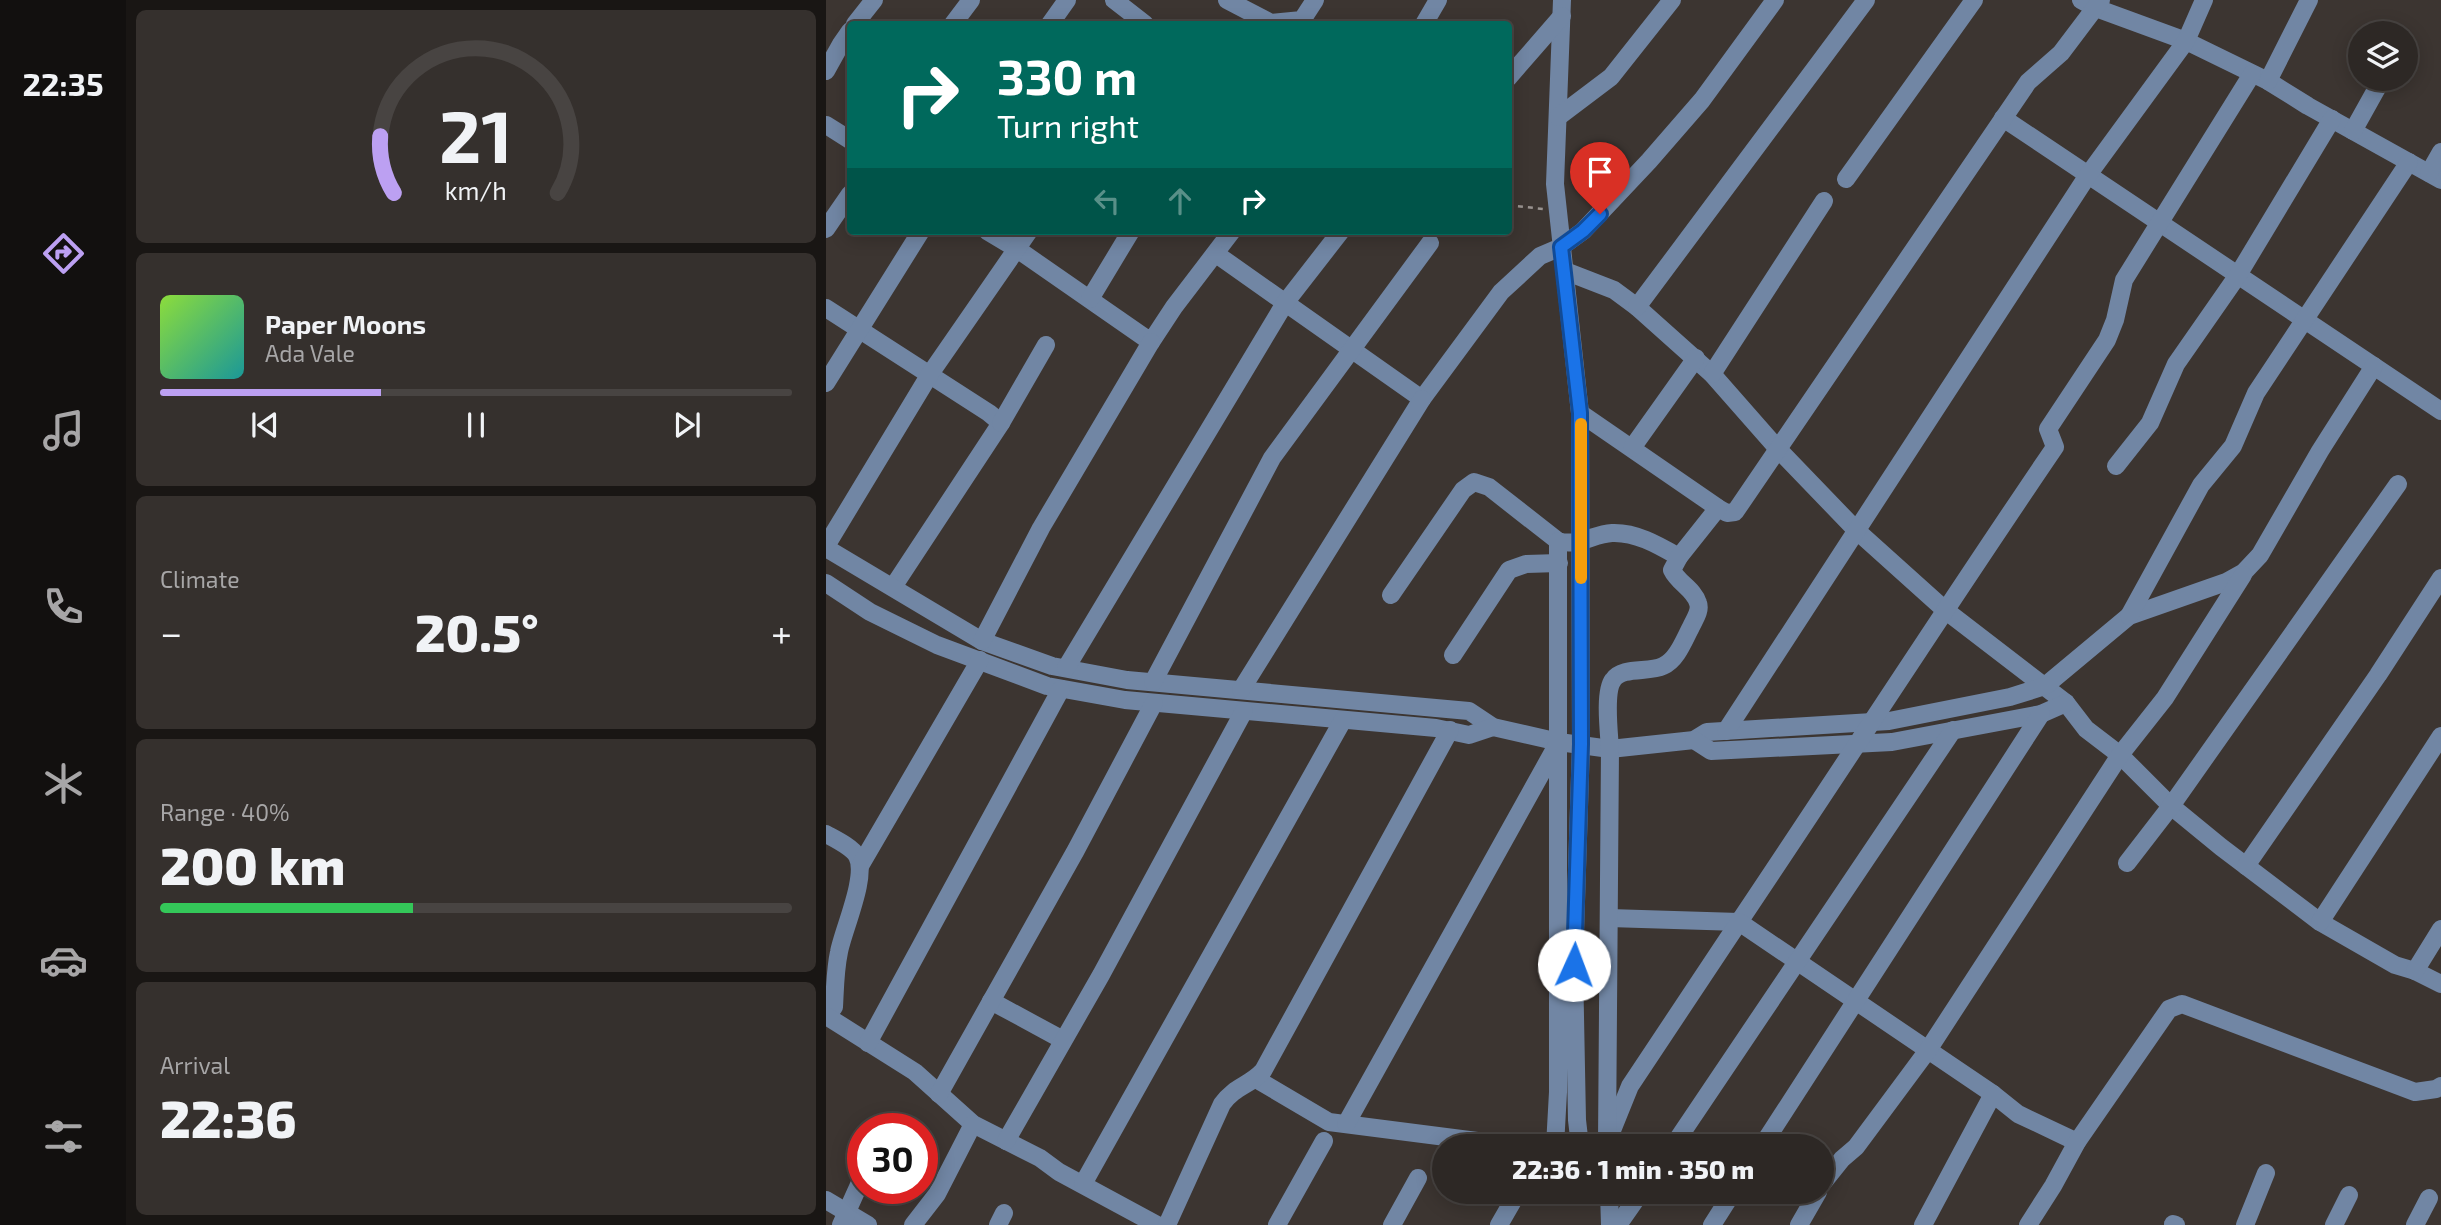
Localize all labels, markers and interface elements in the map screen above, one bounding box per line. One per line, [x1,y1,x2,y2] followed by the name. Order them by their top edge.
[2348,21,2418,91] map controls
[2348,21,2418,91] button: layers
[997,46,1137,105] text: 330 m
[882,49,973,140] icon: right
[22,64,104,102] text: 22:35
[439,90,513,178] text: 21
[997,106,1139,144] text: Turn right
[1570,142,1630,214] pin
[1581,153,1619,191] icon: arrive
[445,174,507,204] text: km/h
[1088,182,1126,220] icon: left
[1161,182,1199,220] icon: ahead
[1234,182,1272,220] icon: right
[39,229,88,278] icon: directions
[265,308,426,339] text: Paper Moons
[265,339,355,367] text: Ada Vale
[39,406,88,455] icon: music
[246,406,284,444] icon: previous
[457,406,495,444] icon: pause
[668,406,706,444] icon: next
[160,565,240,593] text: Climate
[39,582,88,631] icon: phone
[415,600,539,662] text: 20.5°
[160,609,182,655] text: −
[771,609,792,655] text: +
[39,759,88,808] icon: climate
[160,798,290,826] text: Range · 40%
[160,833,345,895] text: 200 km
[1537,928,1611,1002] position arrow
[39,936,88,985] icon: car
[160,1051,230,1079] text: Arrival
[160,1086,296,1148] text: 22:36
[39,1112,88,1161] icon: filters
[847,1113,938,1204] speed limit sign: 30
[1512,1153,1754,1184] text: 22:36 · 1 min · 350 m

